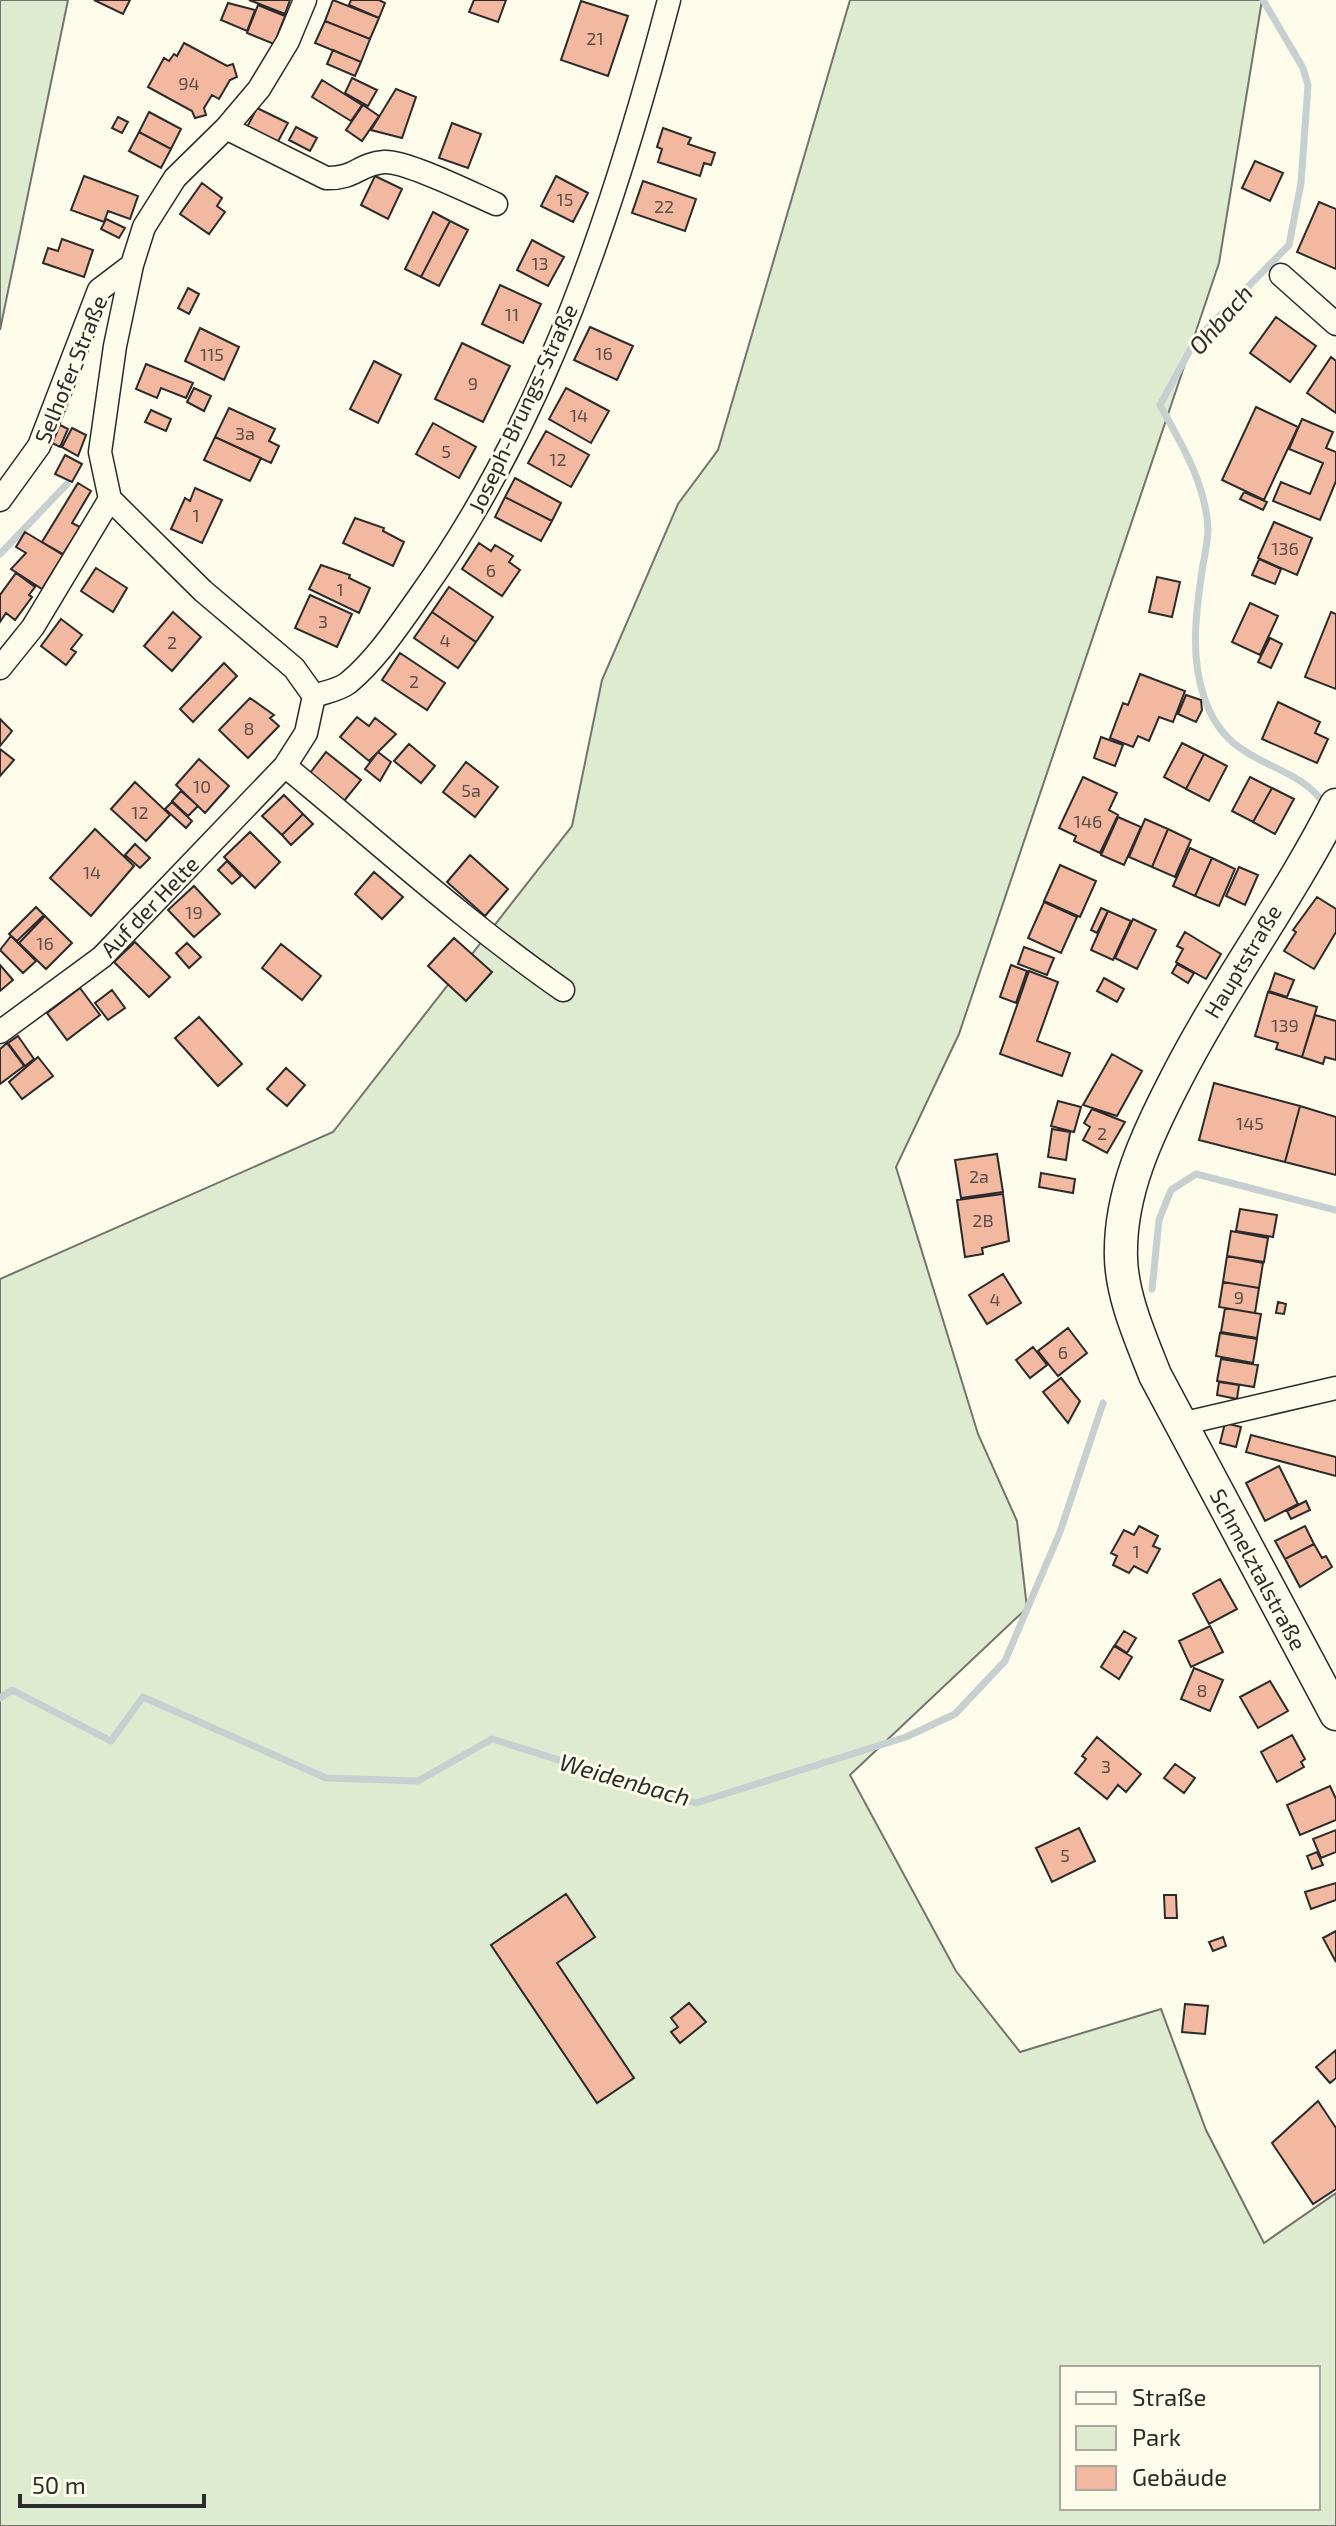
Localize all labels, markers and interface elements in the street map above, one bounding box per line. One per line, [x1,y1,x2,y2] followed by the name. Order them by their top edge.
[586,27,604,49] house number: 21
[178,72,200,94] house number: 94
[557,188,573,210] house number: 15
[654,195,674,217] house number: 22
[531,252,549,274] house number: 13
[1182,278,1258,360] water label: Ohbach
[28,291,112,447] street label: Selhofer Straße
[462,299,582,517] street label: Joseph-Brungs-Straße
[505,303,519,325] house number: 11
[595,342,613,364] house number: 16
[200,343,224,365] house number: 115
[468,372,478,394] house number: 9
[570,404,588,426] house number: 14
[235,422,255,444] house number: 3a
[441,440,451,462] house number: 5
[549,448,567,470] house number: 12
[192,504,200,526] house number: 1
[1271,537,1299,559] house number: 136
[486,559,496,581] house number: 6
[336,578,344,600] house number: 1
[318,610,328,632] house number: 3
[439,629,451,651] house number: 4
[167,631,177,653] house number: 2
[409,670,419,692] house number: 2
[244,717,254,739] house number: 8
[193,775,211,797] house number: 10
[461,779,481,801] house number: 5a
[131,801,149,823] house number: 12
[1074,810,1102,832] house number: 146
[95,850,203,962] street label: Auf der Helte
[83,861,101,883] house number: 14
[1198,900,1286,1022] street label: Hauptstraße
[185,901,203,923] house number: 19
[36,932,54,954] house number: 16
[1271,1014,1299,1036] house number: 139
[1236,1112,1264,1134] house number: 145
[1097,1122,1107,1144] house number: 2
[969,1165,989,1187] house number: 2a
[972,1209,994,1231] house number: 2B
[1234,1286,1244,1308] house number: 9
[989,1288,1001,1310] house number: 4
[1058,1341,1068,1363] house number: 6
[1206,1484,1312,1654] street label: Schmelztalstraße
[1132,1540,1140,1562] house number: 1
[1197,1679,1207,1701] house number: 8
[556,1747,694,1811] water label: Weidenbach
[1101,1755,1111,1777] house number: 3
[1060,1844,1070,1866] house number: 5
[1060,2366,1320,2510] legend
[1132,2382,1206,2411] text: Straße
[1132,2422,1181,2451] text: Park
[20,2458,204,2508] scale bar
[1132,2462,1227,2491] text: Gebäude
[32,2470,86,2499] text: 50 m

